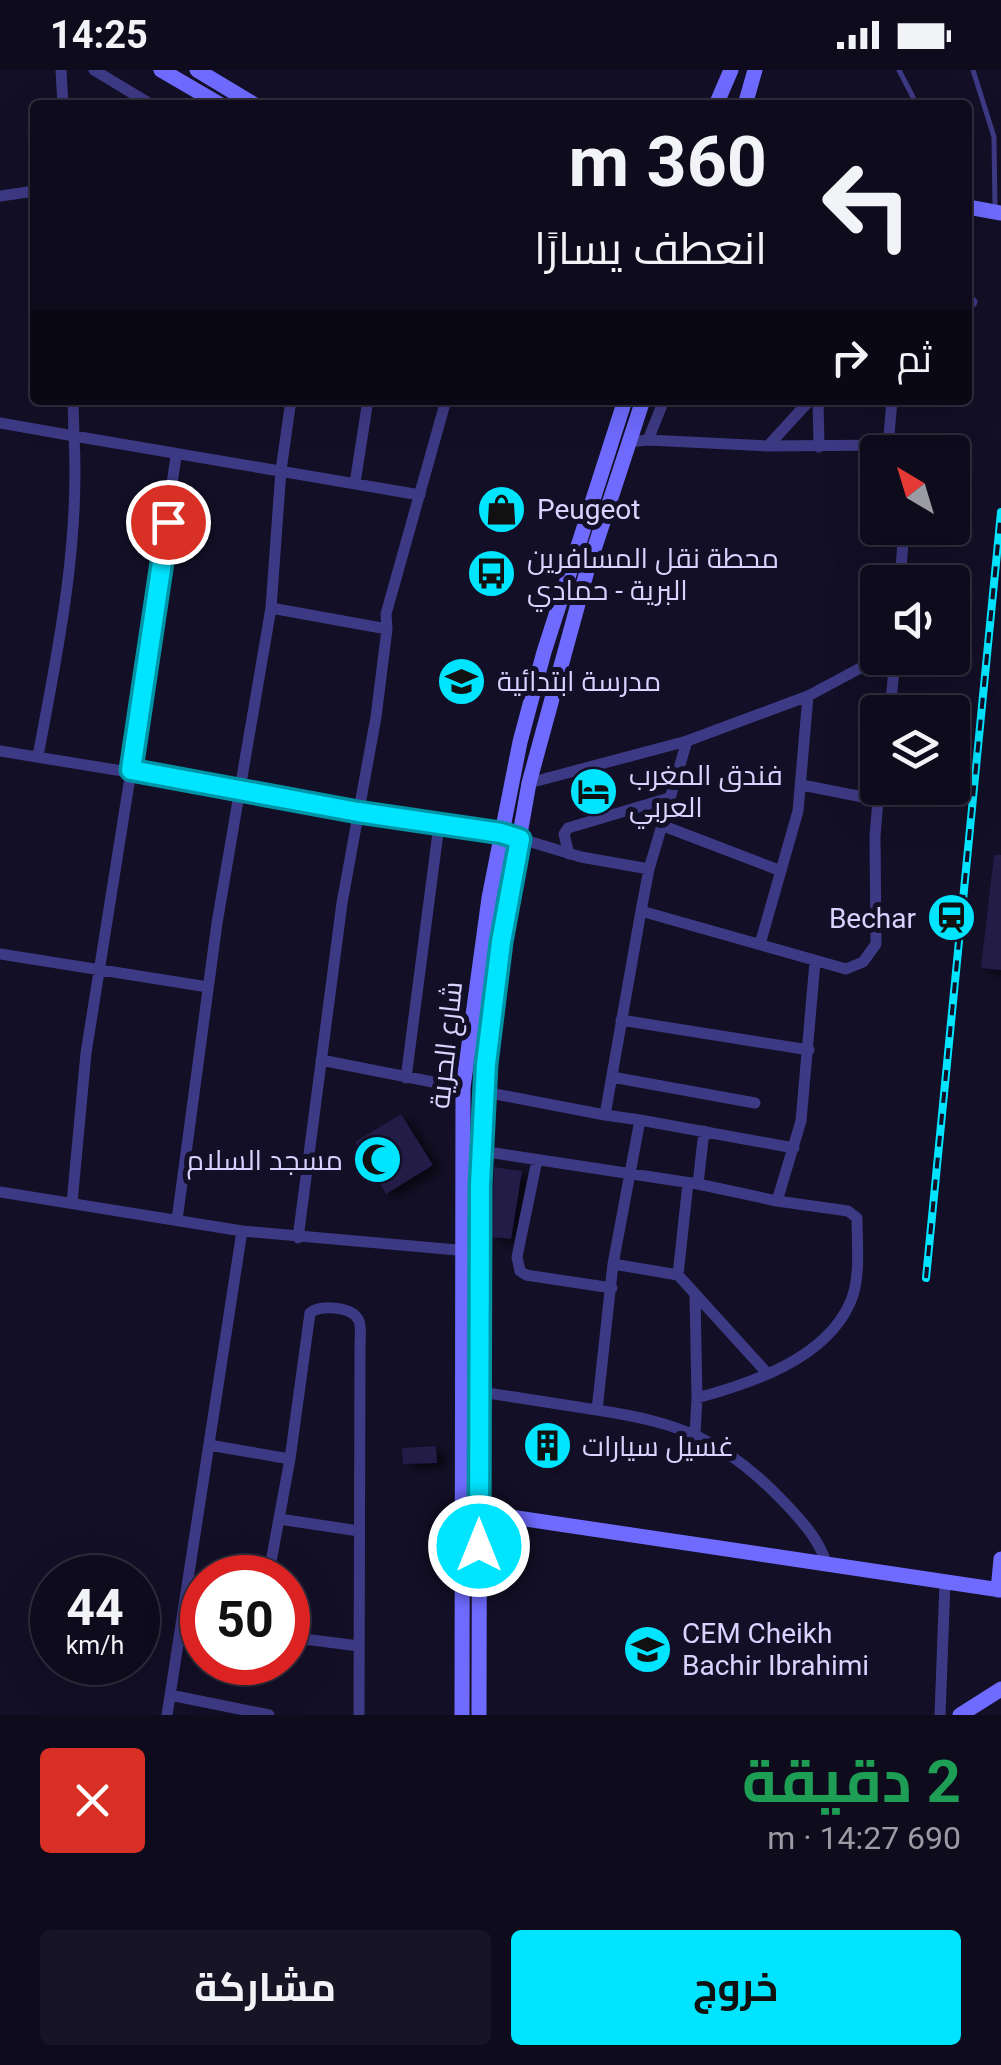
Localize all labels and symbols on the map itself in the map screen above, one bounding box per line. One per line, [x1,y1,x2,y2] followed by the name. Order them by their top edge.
[860,435,970,545] north arrow
[126,480,211,565] pin
[476,483,528,535] shop icon: Peugeot
[537,493,640,526] place label: Peugeot
[527,542,779,612] place label: محطة نقل المسافرين البرية - حمادي
[466,548,518,600] bus stop icon: محطة نقل المسافرين البرية - حمادي
[436,655,488,707] school or university icon: مدرسة ابتدائية
[497,665,661,698] place label: مدرسة ابتدائية
[629,759,783,829] place label: فندق المغرب العربي
[568,765,620,817] hotel icon: فندق المغرب العربي
[925,892,977,944] station icon: Bechar
[829,902,917,935] place label: Bechar
[423,980,471,1110] street label: شارع الحرية
[352,1134,404,1186] mosque icon: مسجد السلام
[187,1144,343,1180] place label: مسجد السلام
[521,1420,573,1472] building icon: غسيل سيارات
[582,1430,734,1463] place label: غسيل سيارات
[427,1494,531,1598] position arrow
[180,1555,310,1685] speed limit sign: 50
[682,1617,869,1682] place label: CEM Cheikh Bachir Ibrahimi
[621,1623,673,1675] school or university icon: CEM Cheikh Bachir Ibrahimi

